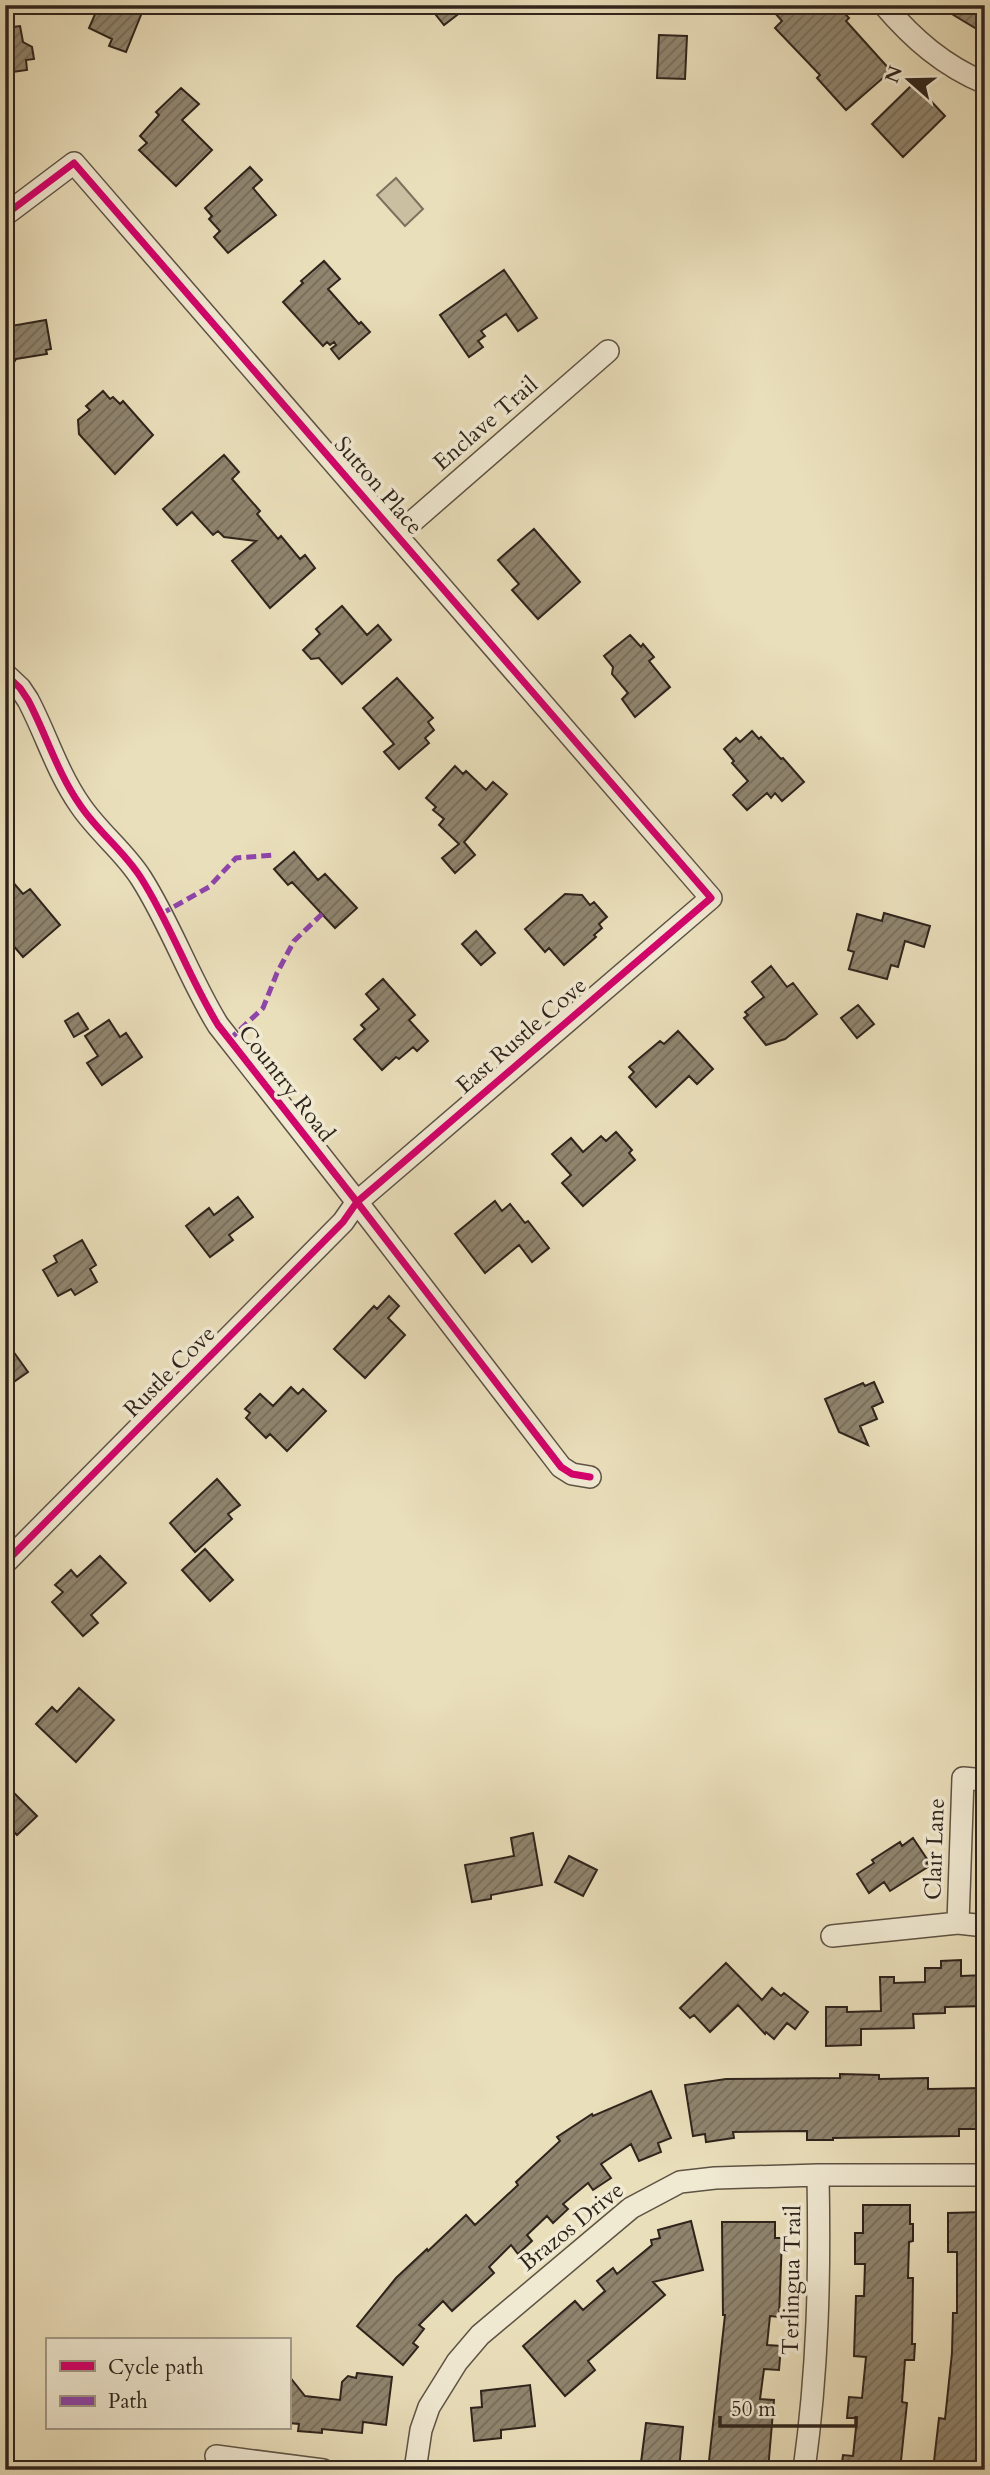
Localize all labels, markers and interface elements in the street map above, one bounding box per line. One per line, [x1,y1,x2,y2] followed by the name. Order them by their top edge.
[874,46,944,116] north arrow
[879,62,909,87] text: N
[426,369,544,477] street label: Enclave Trail
[327,430,430,541] street label: Sutton Place
[450,970,593,1101] street label: East Rustle Cove
[231,1019,342,1149] street label: Country Road
[117,1319,222,1424] street label: Rustle Cove
[917,1798,952,1900] street label: Clair Lane
[513,2175,630,2278] street label: Brazos Drive
[775,2204,808,2355] street label: Terlingua Trail
[46,2338,290,2430] legend
[108,2353,204,2382] text: Cycle path
[720,2384,857,2428] scale bar
[108,2387,148,2416] text: Path
[731,2395,776,2424] text: 50 m

